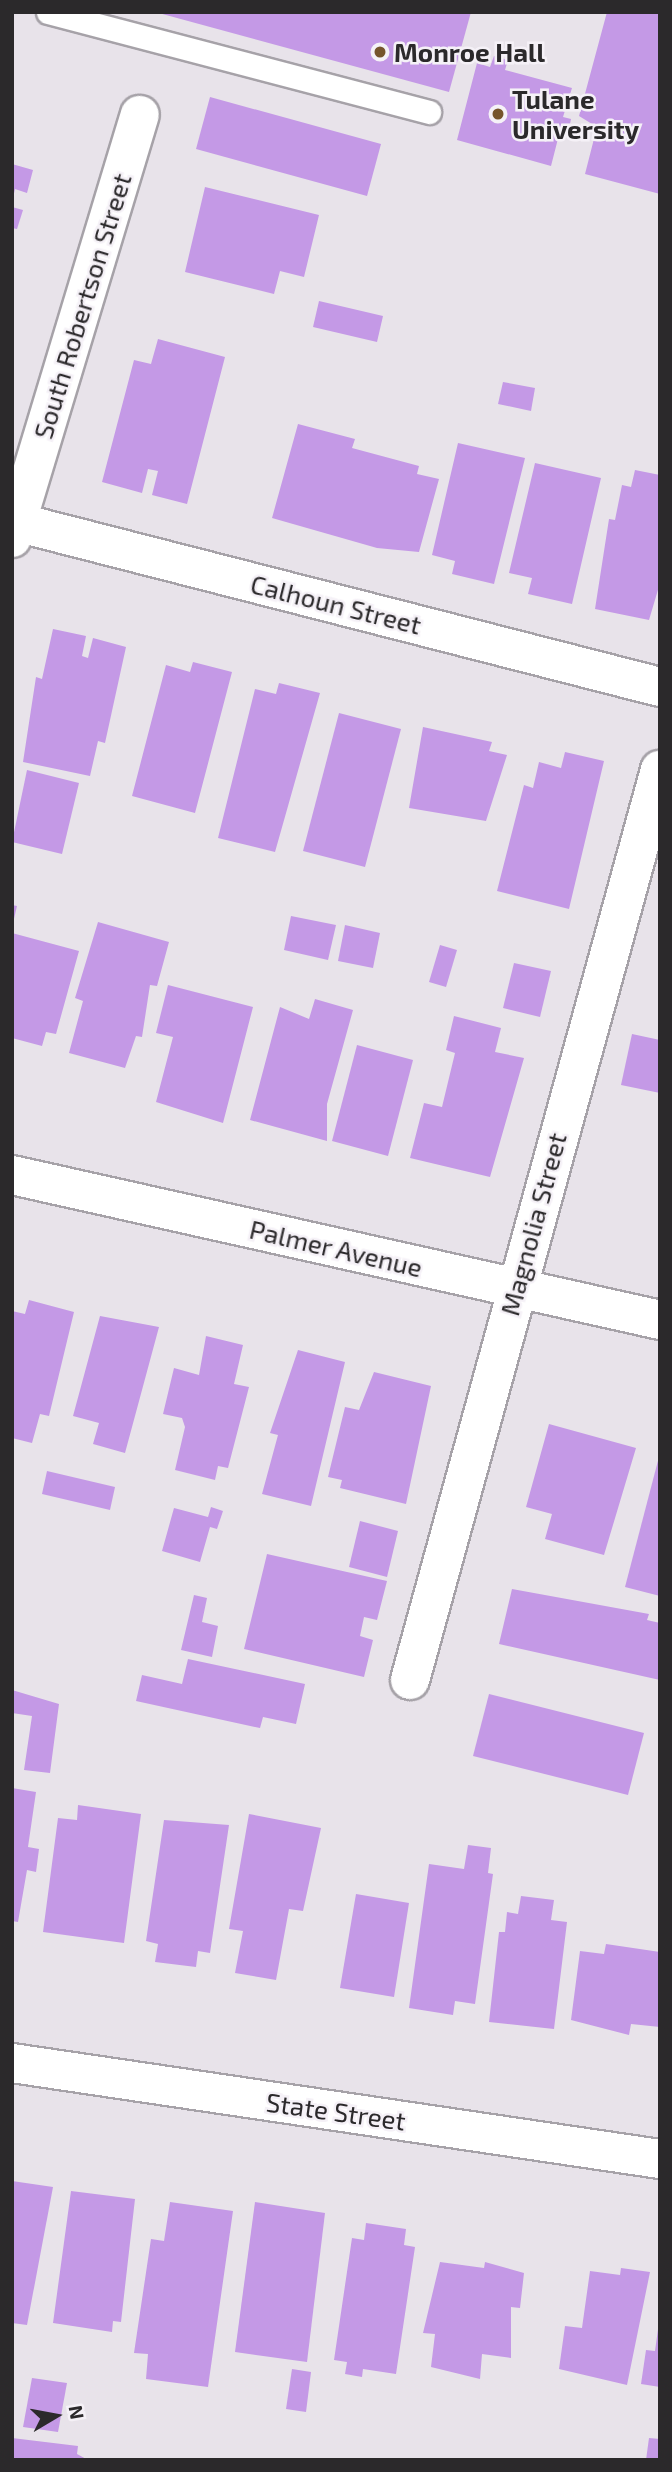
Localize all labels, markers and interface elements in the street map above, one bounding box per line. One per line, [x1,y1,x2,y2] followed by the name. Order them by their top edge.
[394,36,545,68] place label: Monroe Hall
[372,44,388,60] marker: Monroe Hall
[512,83,639,144] place label: Tulane University
[490,106,506,122] marker: Tulane University
[27,169,137,443] street label: South Robertson Street
[247,568,425,640] street label: Calhoun Street
[494,1129,572,1319] street label: Magnolia Street
[246,1213,426,1283] street label: Palmer Avenue
[264,2086,408,2136] street label: State Street
[21,2381,91,2451] north arrow
[65,2404,90,2421] text: N

